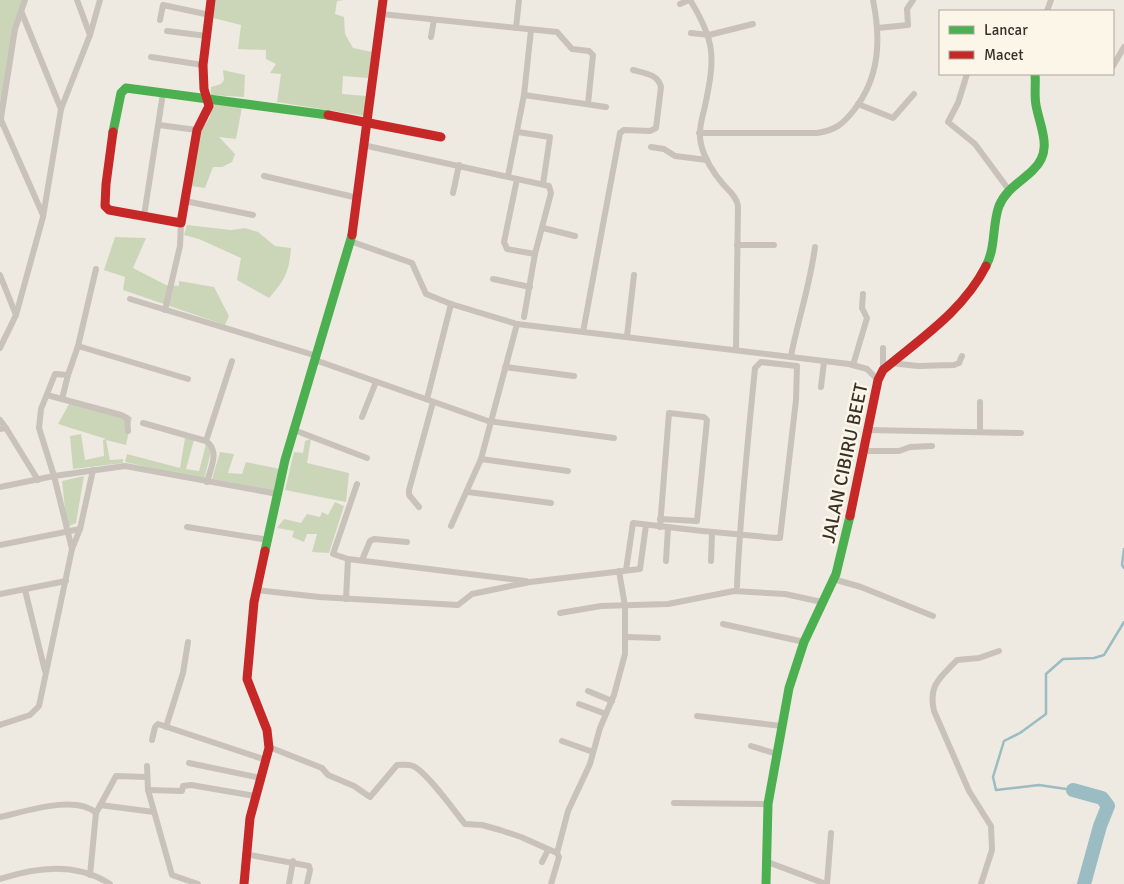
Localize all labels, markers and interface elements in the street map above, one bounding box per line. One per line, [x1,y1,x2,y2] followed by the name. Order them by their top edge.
[939,10,1114,75] legend
[984,21,1028,39] text: Lancar
[984,46,1023,64] text: Macet
[816,380,874,545] street label: JALAN CIBIRU BEET

